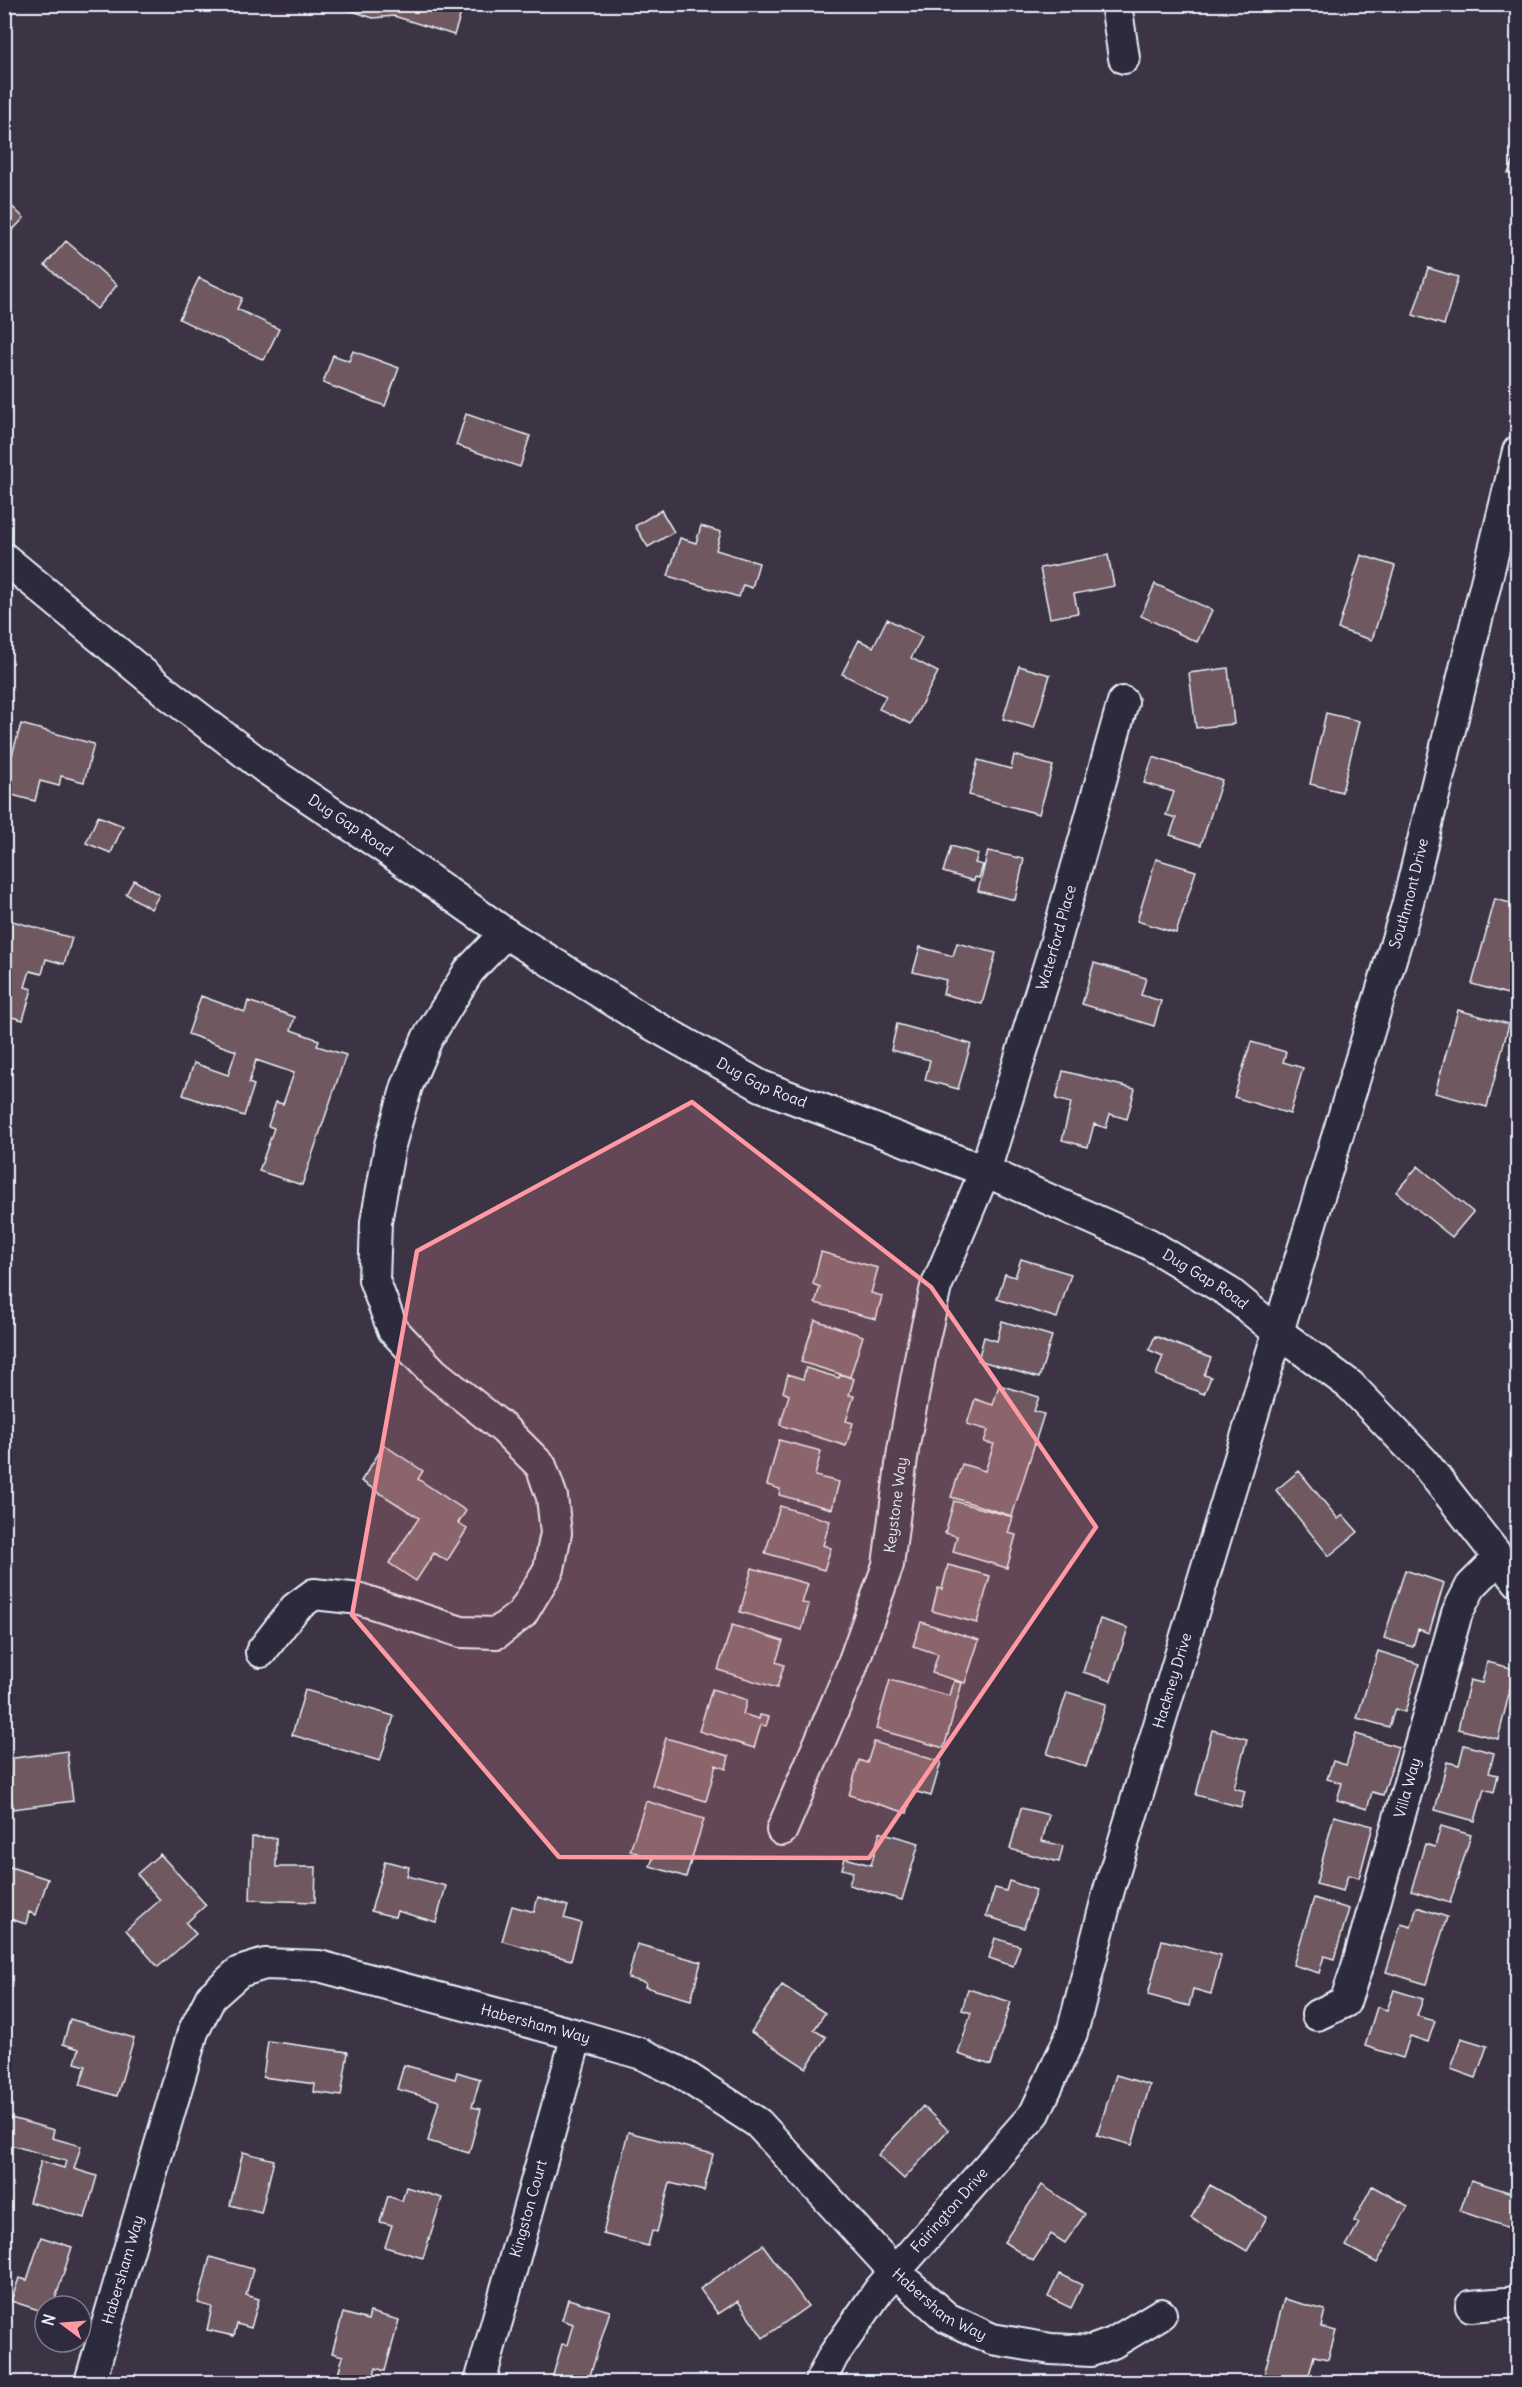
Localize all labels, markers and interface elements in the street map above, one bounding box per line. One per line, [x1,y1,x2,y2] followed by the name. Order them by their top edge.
[305,790,397,860] street label: Dug Gap Road
[1385,836,1432,951] street label: Southmont Drive
[1032,883,1080,992] street label: Waterford Place
[713,1053,810,1112] street label: Dug Gap Road
[1159,1244,1252,1313] street label: Dug Gap Road
[880,1456,911,1554] street label: Keystone Way
[1148,1630,1195,1731] street label: Hackney Drive
[1389,1755,1425,1820] street label: Villa Way
[479,2000,593,2047] street label: Habersham Way
[505,2158,551,2259] street label: Kingston Court
[906,2163,992,2256] street label: Fairington Drive
[98,2213,148,2326] street label: Habersham Way
[888,2264,990,2344] street label: Habersham Way
[33,2294,93,2354] north arrow
[37,2312,60,2328] text: N

